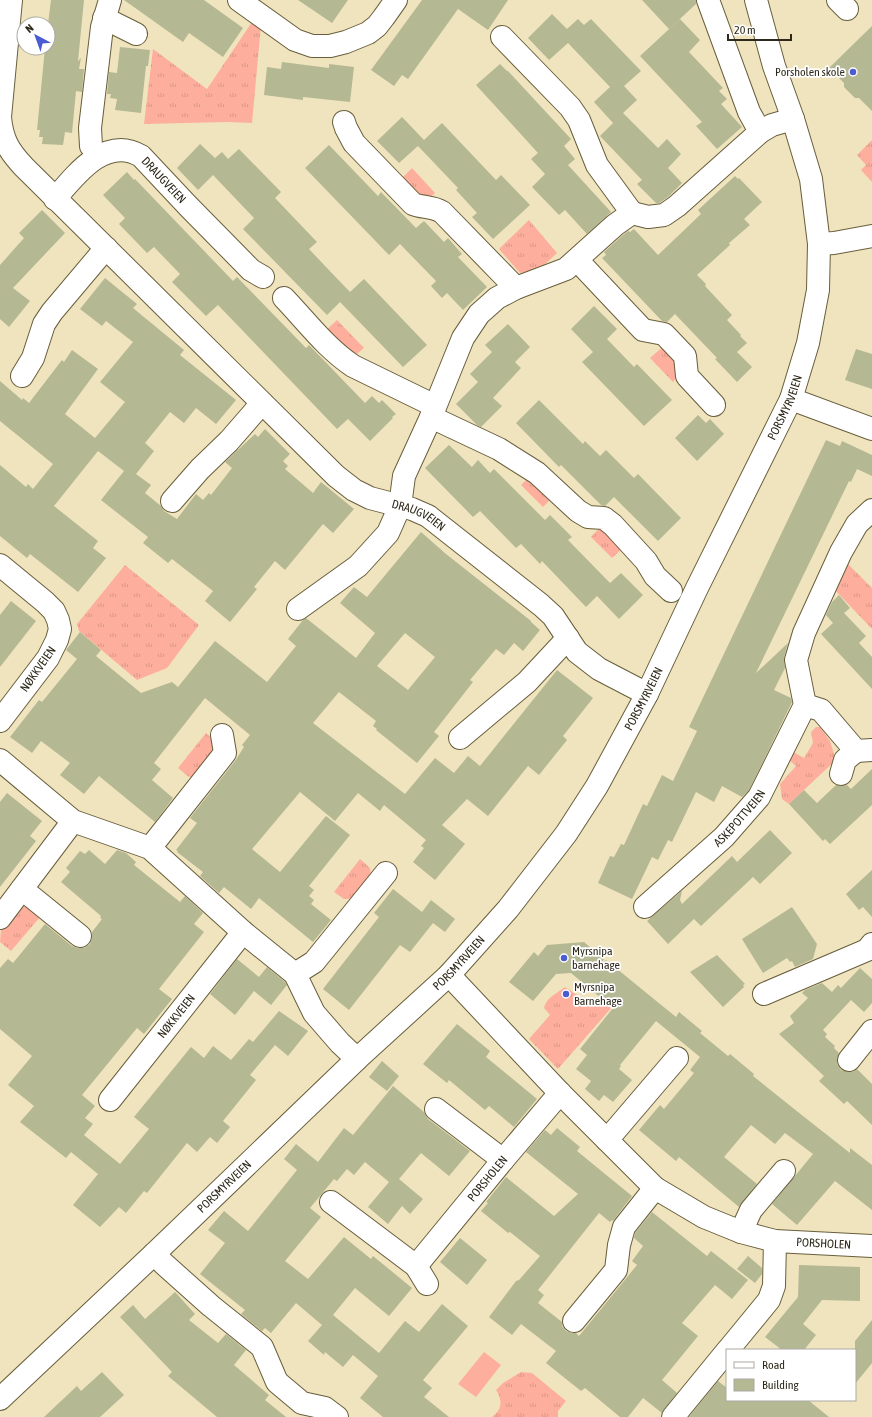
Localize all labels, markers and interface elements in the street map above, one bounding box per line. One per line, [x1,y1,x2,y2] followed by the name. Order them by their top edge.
[16,16,56,56] north arrow
[728,16,791,42] scale bar
[23,22,36,35] text: N
[734,23,756,37] text: 20 m
[775,65,845,79] place label: Porsholen skole
[848,67,858,77] marker: Porsholen skole
[139,154,189,206] street label: DRAUGVEIEN
[765,373,805,442] street label: PORSMYRVEIEN
[390,497,448,534] street label: DRAUGVEIEN
[17,644,59,694] street label: NØKKVEIEN
[621,665,666,733] street label: PORSMYRVEIEN
[711,788,768,850] street label: ASKEPOTTVEIEN
[430,933,488,993] street label: PORSMYRVEIEN
[572,944,620,972] place label: Myrsnipa barnehage
[559,953,569,963] marker: Myrsnipa barnehage
[574,980,622,1008] place label: Myrsnipa Barnehage
[561,989,571,999] marker: Myrsnipa Barnehage
[155,991,198,1041] street label: NØKKVEIEN
[465,1153,510,1204] street label: PORSHOLEN
[194,1157,254,1216] street label: PORSMYRVEIEN
[796,1235,851,1252] street label: PORSHOLEN
[726,1349,856,1401] legend
[762,1358,785,1372] text: Road
[762,1378,800,1392] text: Building

